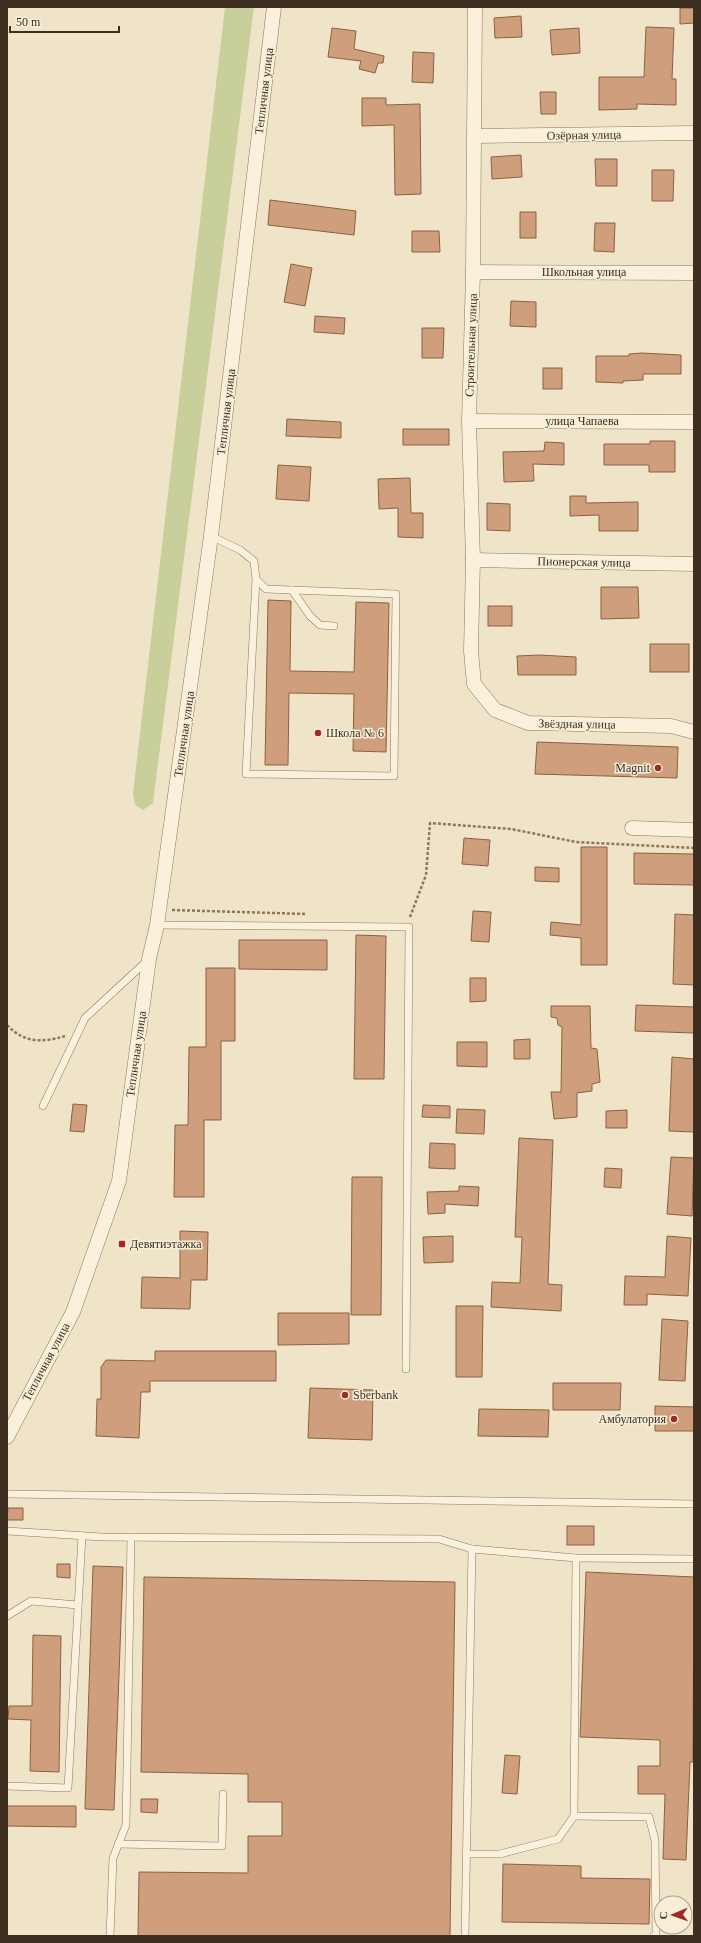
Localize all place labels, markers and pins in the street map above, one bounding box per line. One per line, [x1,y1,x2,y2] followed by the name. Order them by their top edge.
[326,726,384,740] place label: Школа № 6
[313,728,323,738] marker: Школа № 6
[615,761,651,775] place label: Magnit
[653,763,663,773] marker: Magnit
[130,1237,202,1251] place label: Девятиэтажка
[117,1239,127,1249] marker: Девятиэтажка
[353,1388,398,1402] place label: Sberbank
[340,1390,350,1400] marker: Sberbank
[599,1412,666,1426] place label: Амбулатория
[669,1414,679,1424] marker: Амбулатория

